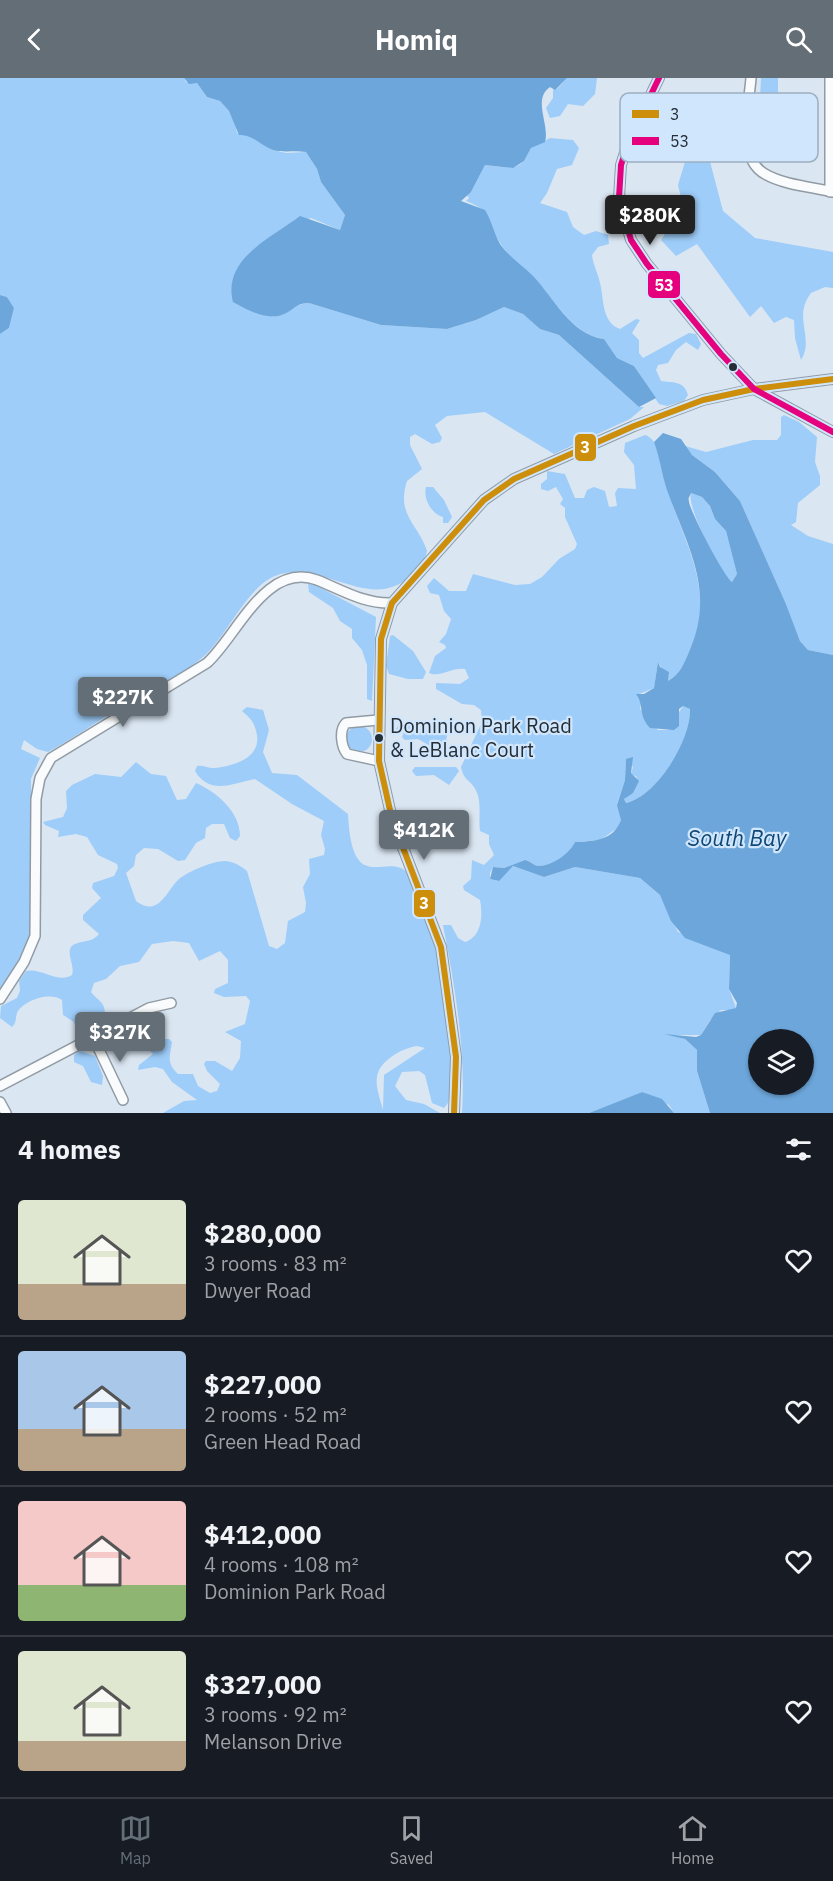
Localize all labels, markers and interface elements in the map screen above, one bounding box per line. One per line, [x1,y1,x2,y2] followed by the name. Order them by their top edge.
[375,22,458,57] text: Homiq
[18,23,51,56] icon: back
[782,23,815,56] icon: search
[620,93,818,162] legend
[670,104,680,124] text: 3
[670,131,689,151] text: 53
[608,195,692,246] pin: $280K
[619,201,681,228] text: $280K
[647,270,681,299] line badge: 53
[654,275,674,295] text: 53
[727,361,739,373] unlabelled marker
[574,433,597,462] line badge: 3
[580,437,590,457] text: 3
[81,677,165,728] pin: $227K
[92,683,154,710] text: $227K
[390,712,572,763] place label: Dominion Park Road & LeBlanc Court
[373,732,385,744] marker: Dominion Park Road & LeBlanc Court
[382,810,466,861] pin: $412K
[393,816,455,843] text: $412K
[688,823,788,852] water label: South Bay
[413,889,436,918] line badge: 3
[419,893,429,913] text: 3
[78,1012,162,1063] pin: $327K
[89,1018,151,1045] text: $327K
[748,1029,814,1095] map controls
[748,1029,814,1095] button: layers
[18,1132,121,1166] text: 4 homes
[782,1133,815,1166] icon: filters
[204,1216,321,1250] text: $280,000
[66,1224,138,1296] icon: home
[782,1244,815,1277] icon: heart
[204,1250,347,1277] text: 3 rooms · 83 m²
[204,1277,312,1304] text: Dwyer Road
[204,1367,321,1401] text: $227,000
[66,1375,138,1447] icon: home
[782,1395,815,1428] icon: heart
[204,1401,347,1428] text: 2 rooms · 52 m²
[204,1428,361,1455] text: Green Head Road
[204,1517,321,1551] text: $412,000
[66,1525,138,1597] icon: home
[782,1545,815,1578] icon: heart
[204,1551,359,1578] text: 4 rooms · 108 m²
[204,1578,386,1605] text: Dominion Park Road
[204,1667,321,1701] text: $327,000
[66,1675,138,1747] icon: home
[782,1695,815,1728] icon: heart
[204,1701,347,1728] text: 3 rooms · 92 m²
[204,1728,342,1755] text: Melanson Drive
[119,1812,152,1868] tab: Map
[390,1812,433,1868] tab: Saved
[671,1812,714,1868] tab: Home

